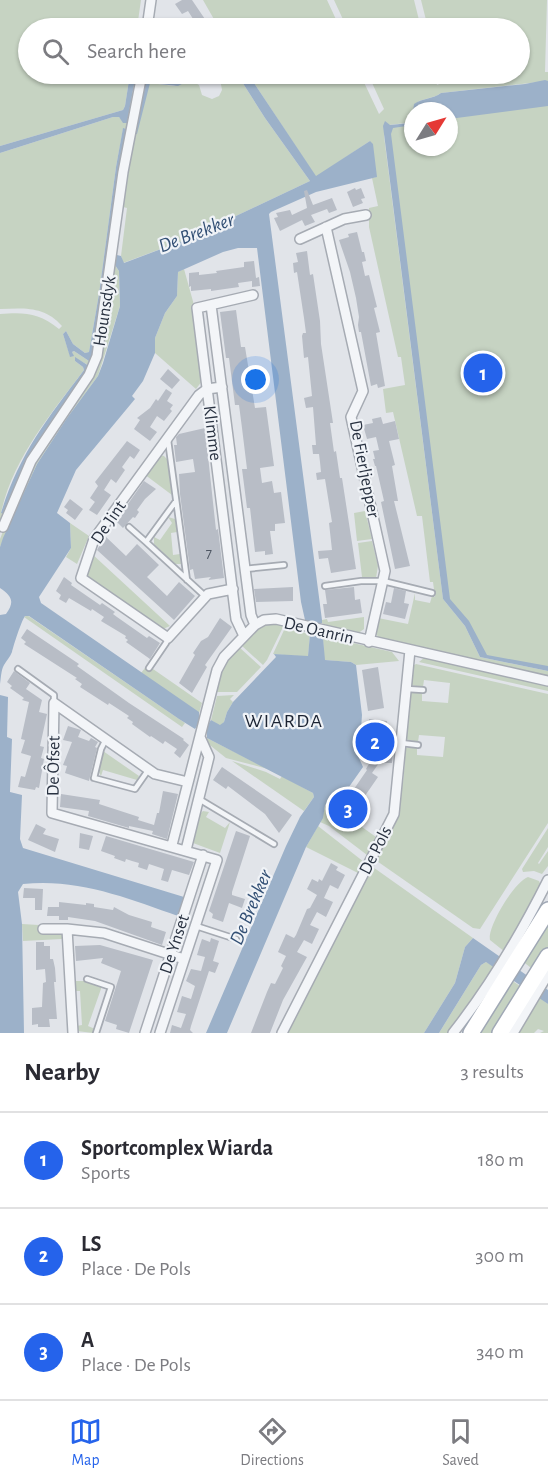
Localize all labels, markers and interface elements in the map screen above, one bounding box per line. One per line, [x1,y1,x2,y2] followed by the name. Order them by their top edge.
[18,18,530,84] search box
[39,35,72,68] icon: search
[87,40,186,62] text: Search here
[404,102,458,156] north arrow
[156,209,237,256] water label: De Brekker
[91,274,120,348] street label: Hounsdyk
[464,350,502,395] pin: 1
[241,365,270,394] your location
[200,404,224,462] street label: Klimme
[346,419,382,520] street label: De Fierljepper
[88,497,130,547] street label: De Jint
[206,546,212,561] house number: 7
[282,614,355,648] street label: De Oanrin
[244,711,324,731] district label: WIARDA
[356,720,394,764] pin: 2
[41,735,64,796] street label: De Ôfset
[328,786,368,832] pin: 3
[356,823,396,877] street label: De Pols
[226,867,276,948] water label: De Brekker
[157,912,193,976] street label: De Ynset
[24,1059,100,1085] text: Nearby
[460,1062,524,1082] text: 3 results
[81,1137,273,1159] text: Sportcomplex Wiarda
[40,1150,47,1170] text: 1
[478,1150,524,1170] text: 180 m
[81,1163,130,1183] text: Sports
[81,1233,101,1255] text: LS
[39,1246,48,1266] text: 2
[475,1246,524,1266] text: 300 m
[81,1259,191,1279] text: Place · De Pols
[81,1329,94,1351] text: A
[39,1342,48,1362] text: 3
[476,1342,524,1362] text: 340 m
[81,1355,191,1375] text: Place · De Pols
[69,1415,102,1470] tab: Map
[240,1415,304,1470] tab: Directions
[442,1415,479,1470] tab: Saved

